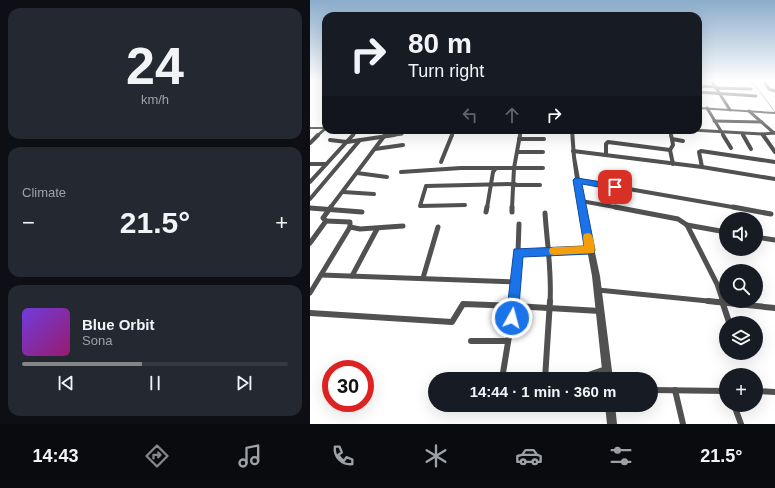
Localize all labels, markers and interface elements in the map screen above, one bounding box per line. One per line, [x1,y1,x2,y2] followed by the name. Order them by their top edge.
[342,28,394,80] icon: right
[408,28,472,59] text: 80 m
[126,37,184,95] text: 24
[408,61,484,81] text: Turn right
[141,92,169,107] text: km/h
[459,104,481,126] icon: left
[501,104,523,126] icon: ahead
[543,104,565,126] icon: right
[598,170,632,204] pin
[604,176,626,198] icon: arrive
[22,185,66,200] text: Climate
[120,206,190,239] text: 21.5°
[22,210,35,235] text: −
[275,210,288,235] text: +
[719,212,763,412] map controls
[719,212,763,256] button: sound
[719,264,763,308] button: search
[491,297,533,339] position arrow
[82,316,155,333] text: Blue Orbit
[719,316,763,360] button: layers
[82,333,112,348] text: Sona
[322,360,374,412] speed limit sign: 30
[719,368,763,412] button: +
[55,372,77,394] icon: previous
[144,372,166,394] icon: pause
[233,372,255,394] icon: next
[470,383,616,400] text: 14:44 · 1 min · 360 m
[143,442,171,470] icon: directions
[236,442,264,470] icon: music
[329,442,357,470] icon: phone
[422,442,450,470] icon: climate
[515,442,543,470] icon: car
[607,442,635,470] icon: filters
[32,446,78,466] text: 14:43
[700,446,742,466] text: 21.5°

